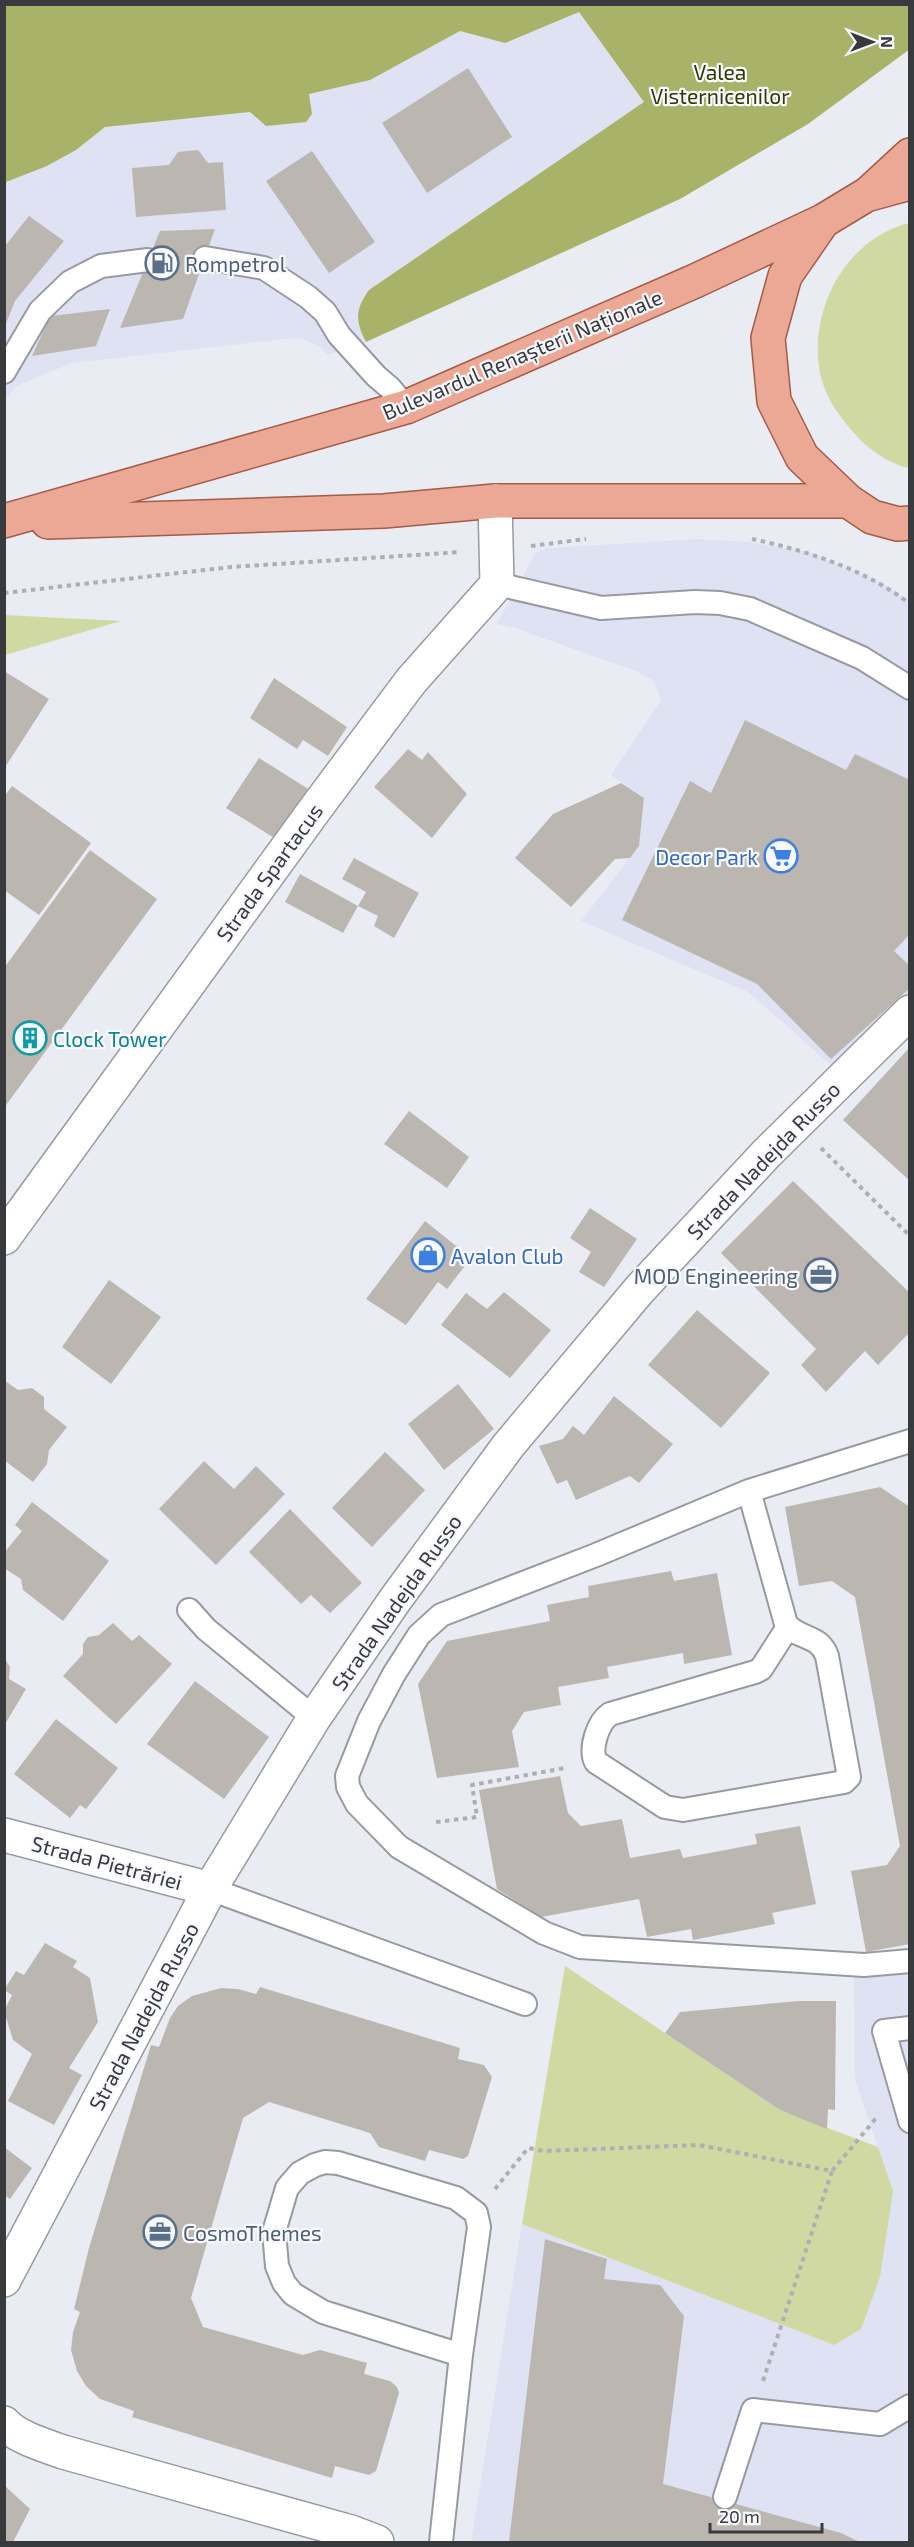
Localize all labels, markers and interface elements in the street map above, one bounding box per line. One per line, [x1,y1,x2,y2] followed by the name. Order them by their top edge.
[842,12,902,72] north arrow
[878,36,897,48] text: N
[650,59,790,108] park label: Valea Visternicenilor
[144,245,180,281] fuel station icon: Rompetrol
[185,251,287,276] place label: Rompetrol
[378,284,667,426] street label: Bulevardul Renașterii Naționale
[211,798,327,946] street label: Strada Spartacus
[763,838,799,874] supermarket icon: Decor Park
[655,844,758,869] place label: Decor Park
[12,1020,48,1056] building icon: Clock Tower
[53,1026,167,1051] place label: Clock Tower
[681,1076,845,1245] street label: Strada Nadejda Russo
[410,1237,446,1273] shop icon: Avalon Club
[451,1243,563,1268] place label: Avalon Club
[803,1257,839,1293] office icon: MOD Engineering
[634,1263,798,1288] place label: MOD Engineering
[326,1509,467,1695] street label: Strada Nadejda Russo
[29,1830,185,1894] street label: Strada Pietrăriei
[83,1918,204,2115] street label: Strada Nadejda Russo
[142,2214,178,2250] office icon: CosmoThemes
[183,2220,322,2245] place label: CosmoThemes
[710,2496,822,2534] scale bar
[719,2505,760,2527] text: 20 m

